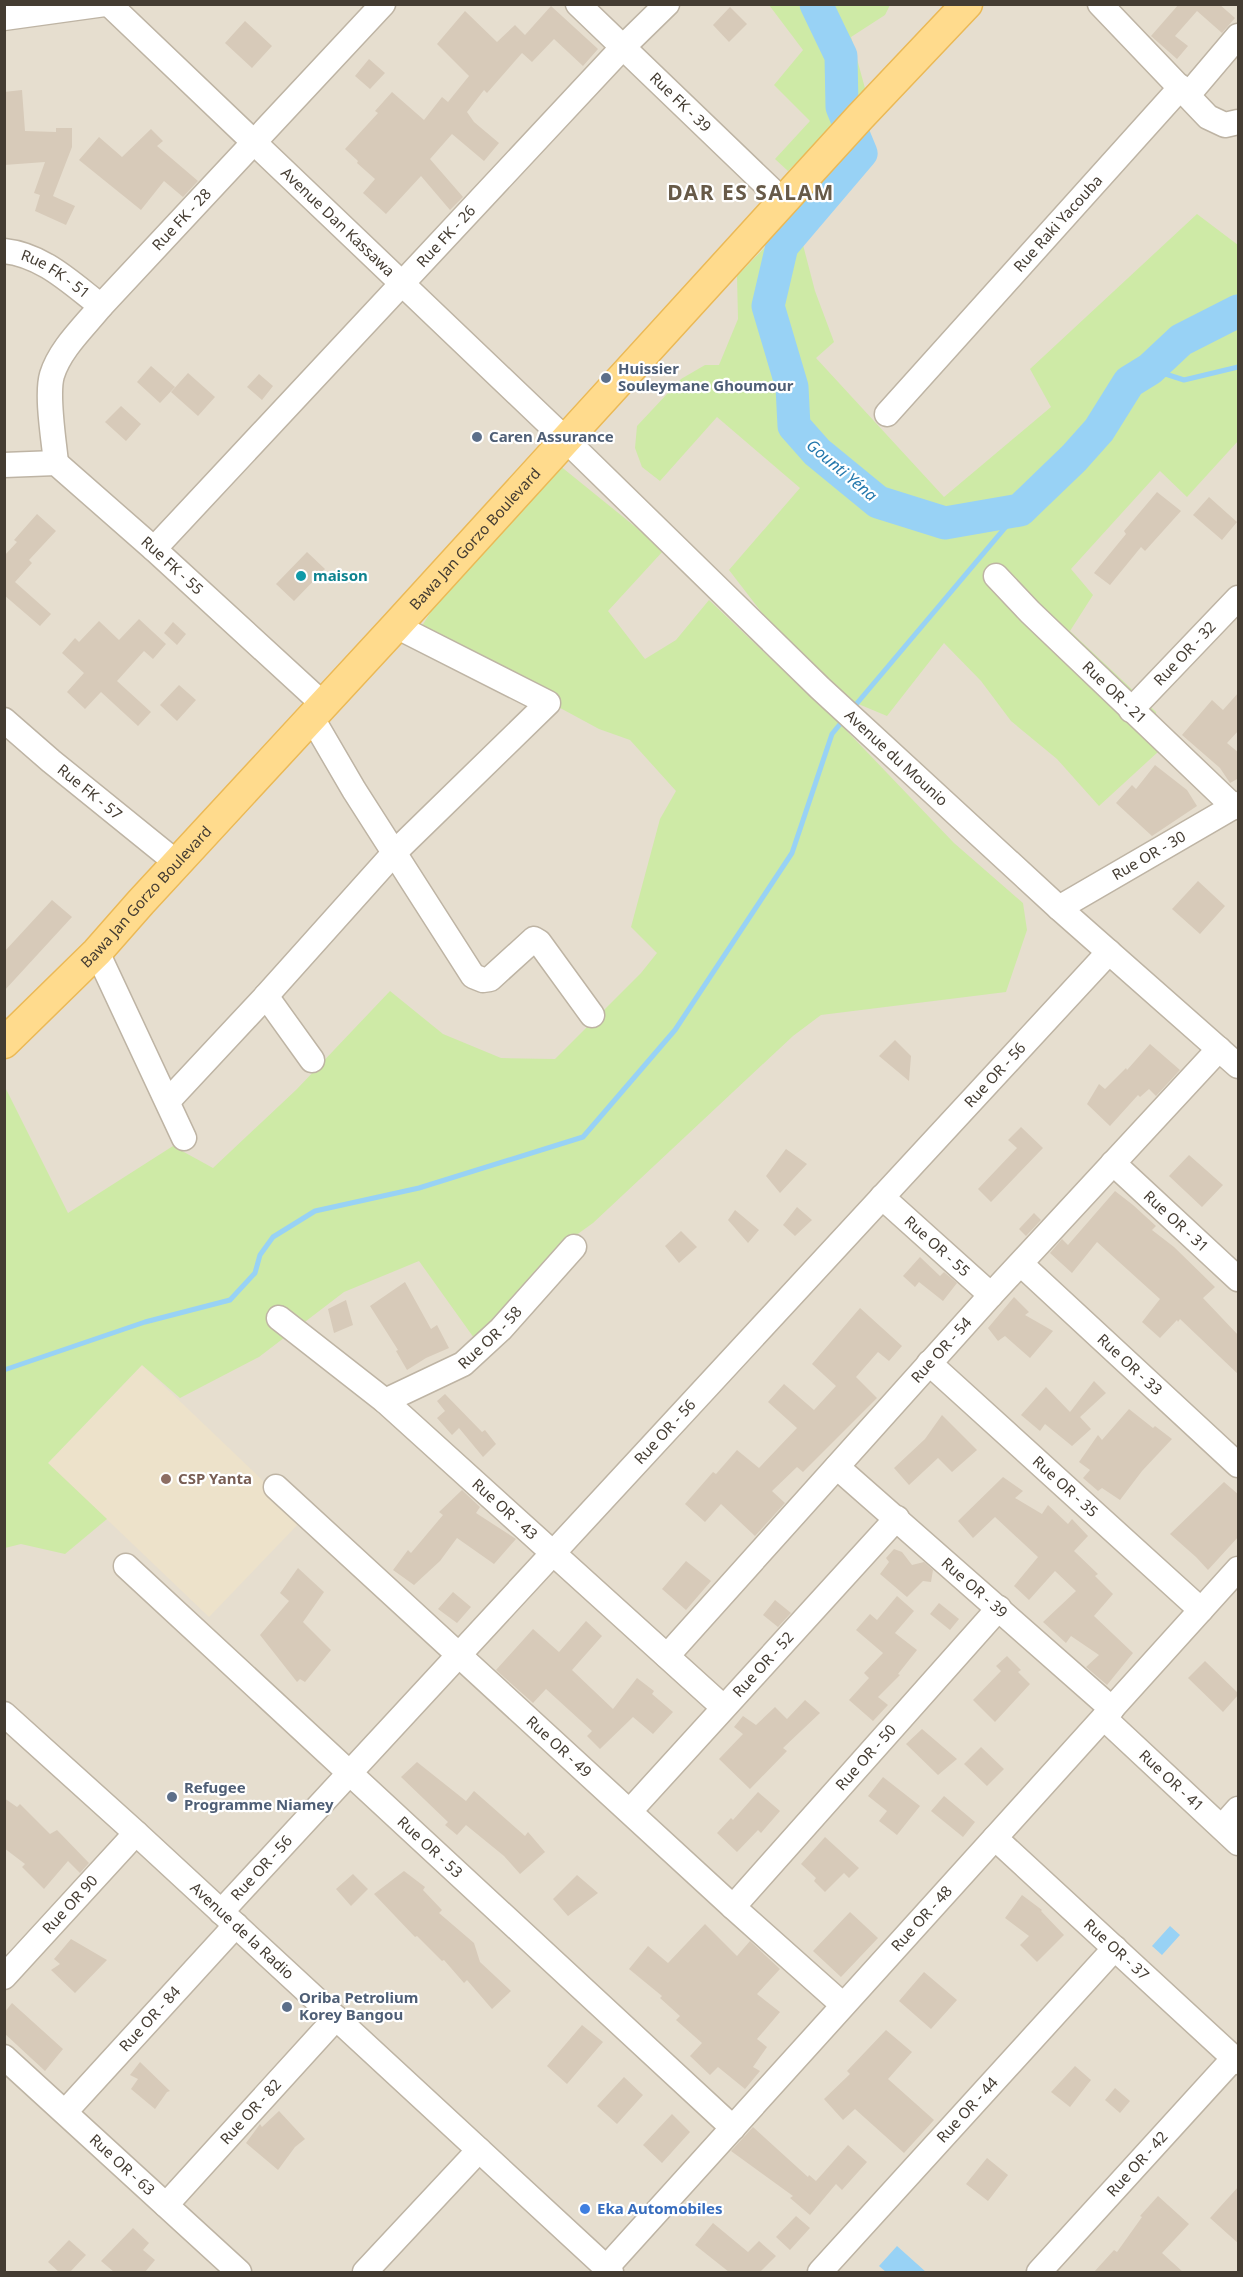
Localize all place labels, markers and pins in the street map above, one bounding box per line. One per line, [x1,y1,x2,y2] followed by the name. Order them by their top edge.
[618,358,794,395] place label: Huissier Souleymane Ghoumour
[599,371,613,385] marker: Huissier Souleymane Ghoumour
[489,426,614,446] place label: Caren Assurance
[470,430,484,444] marker: Caren Assurance
[313,565,368,585] place label: maison
[294,569,308,583] marker: maison
[178,1468,252,1488] place label: CSP Yanta
[159,1472,173,1486] marker: CSP Yanta
[184,1777,334,1814] place label: Refugee Programme Niamey
[165,1790,179,1804] marker: Refugee Programme Niamey
[299,1987,418,2024] place label: Oriba Petrolium Korey Bangou
[280,2000,294,2014] marker: Oriba Petrolium Korey Bangou
[597,2198,723,2218] place label: Eka Automobiles
[578,2202,592,2216] marker: Eka Automobiles

